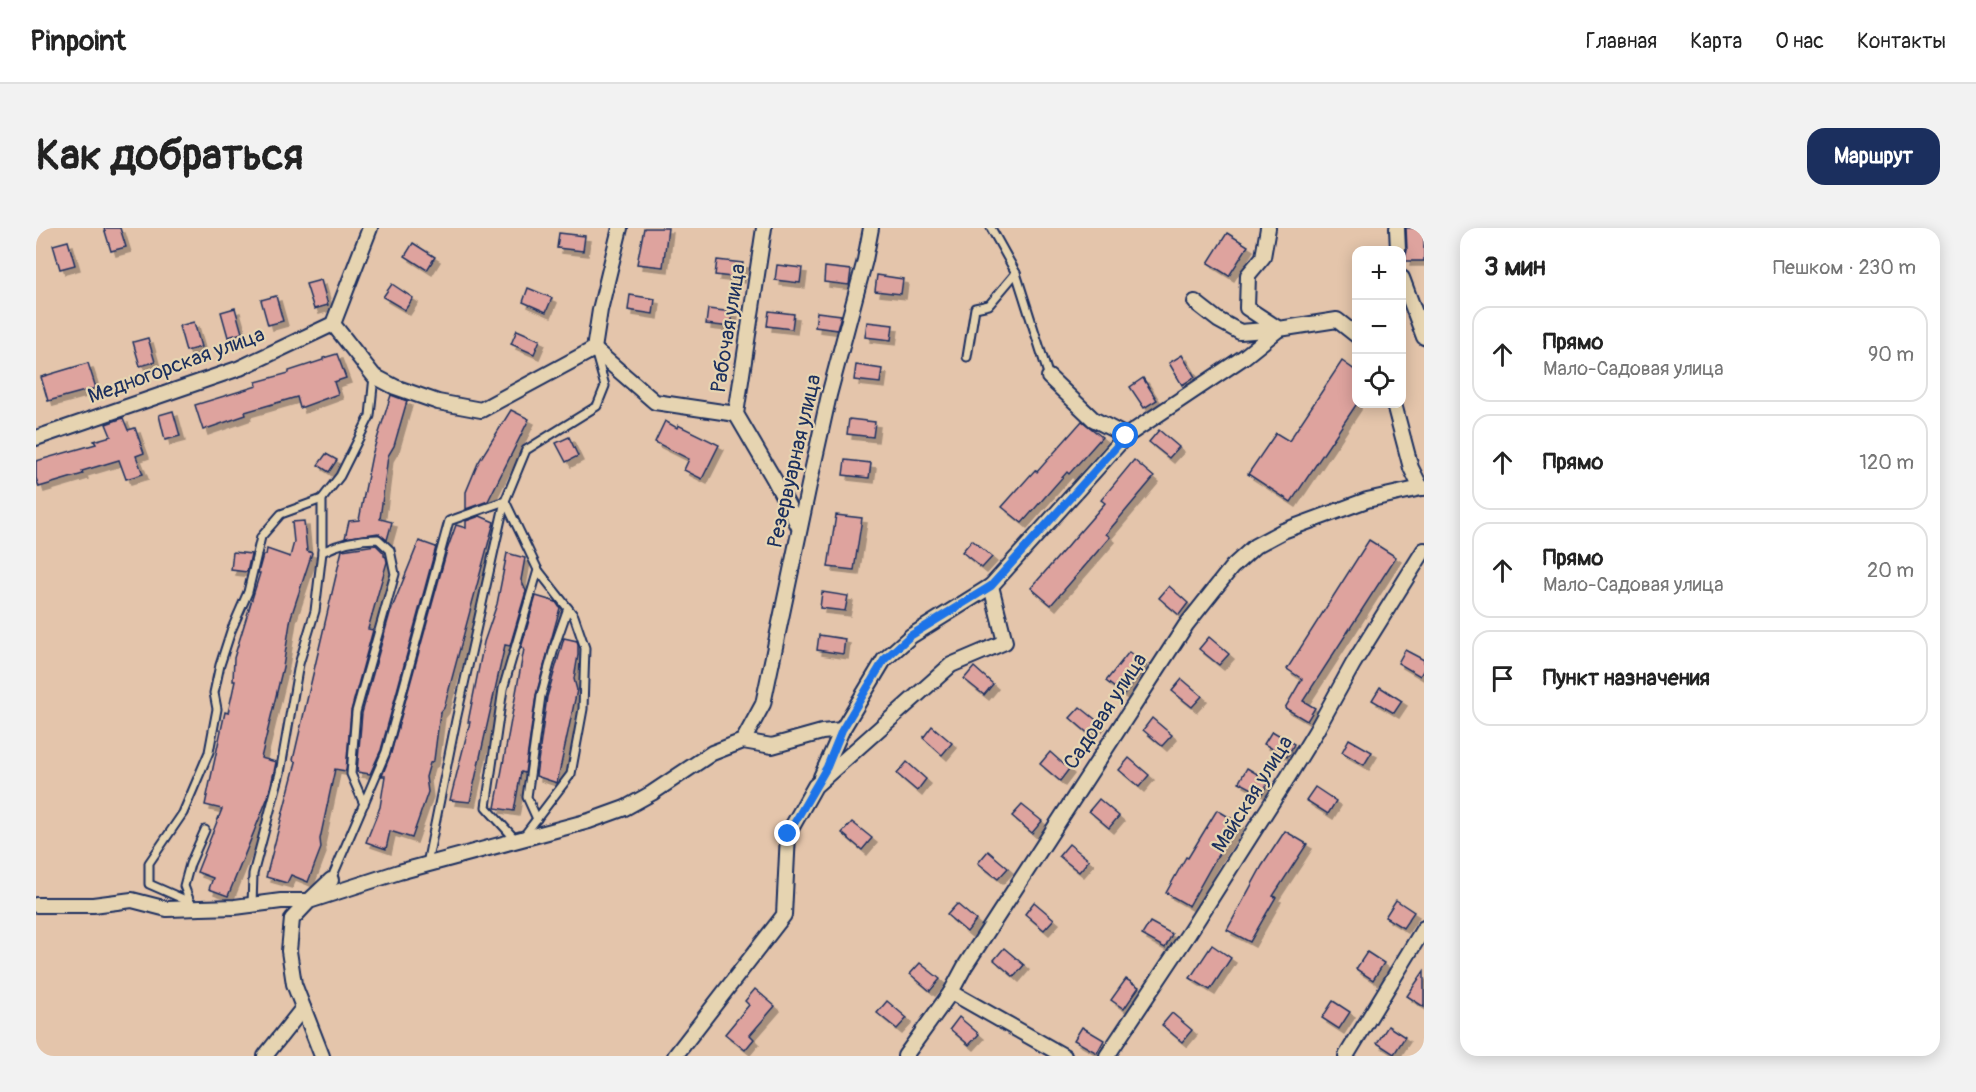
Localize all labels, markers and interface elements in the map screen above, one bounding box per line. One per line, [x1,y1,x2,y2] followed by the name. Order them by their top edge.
[30,24,126,59] text: Pinpoint
[1586,28,1657,55] text: Главная
[1690,28,1742,55] text: Карта
[1775,28,1824,55] text: О нас
[1857,28,1946,55] text: Контакты
[1807,128,1940,185] button: Маршрут
[36,130,303,182] text: Как добраться
[1352,246,1406,408] map controls
[1352,246,1406,300] button: +
[1484,251,1546,283] text: 3 мин
[1773,255,1916,280] text: Пешком · 230 m
[705,262,752,394] street label: Рабочая улица
[1352,300,1406,354] button: −
[84,321,268,410] street label: Медногорская улица
[1543,328,1603,356] text: Прямо
[1486,338,1519,371] icon: ahead
[1868,342,1914,367] text: 90 m
[1352,354,1406,408] button: locate
[1543,356,1724,381] text: Мало-Садовая улица
[761,372,828,550] street label: Резервуарная улица
[1112,422,1138,448] route start
[1486,446,1519,479] icon: ahead
[1543,448,1603,476] text: Прямо
[1859,450,1914,475] text: 120 m
[1543,544,1603,572] text: Прямо
[1486,554,1519,587] icon: ahead
[1867,558,1914,583] text: 20 m
[1543,572,1724,597] text: Мало-Садовая улица
[1058,648,1153,775] street label: Садовая улица
[1486,662,1519,695] icon: arrive
[1543,664,1710,692] text: Пункт назначения
[1206,731,1299,858] street label: Майская улица
[774,820,800,846] route end

